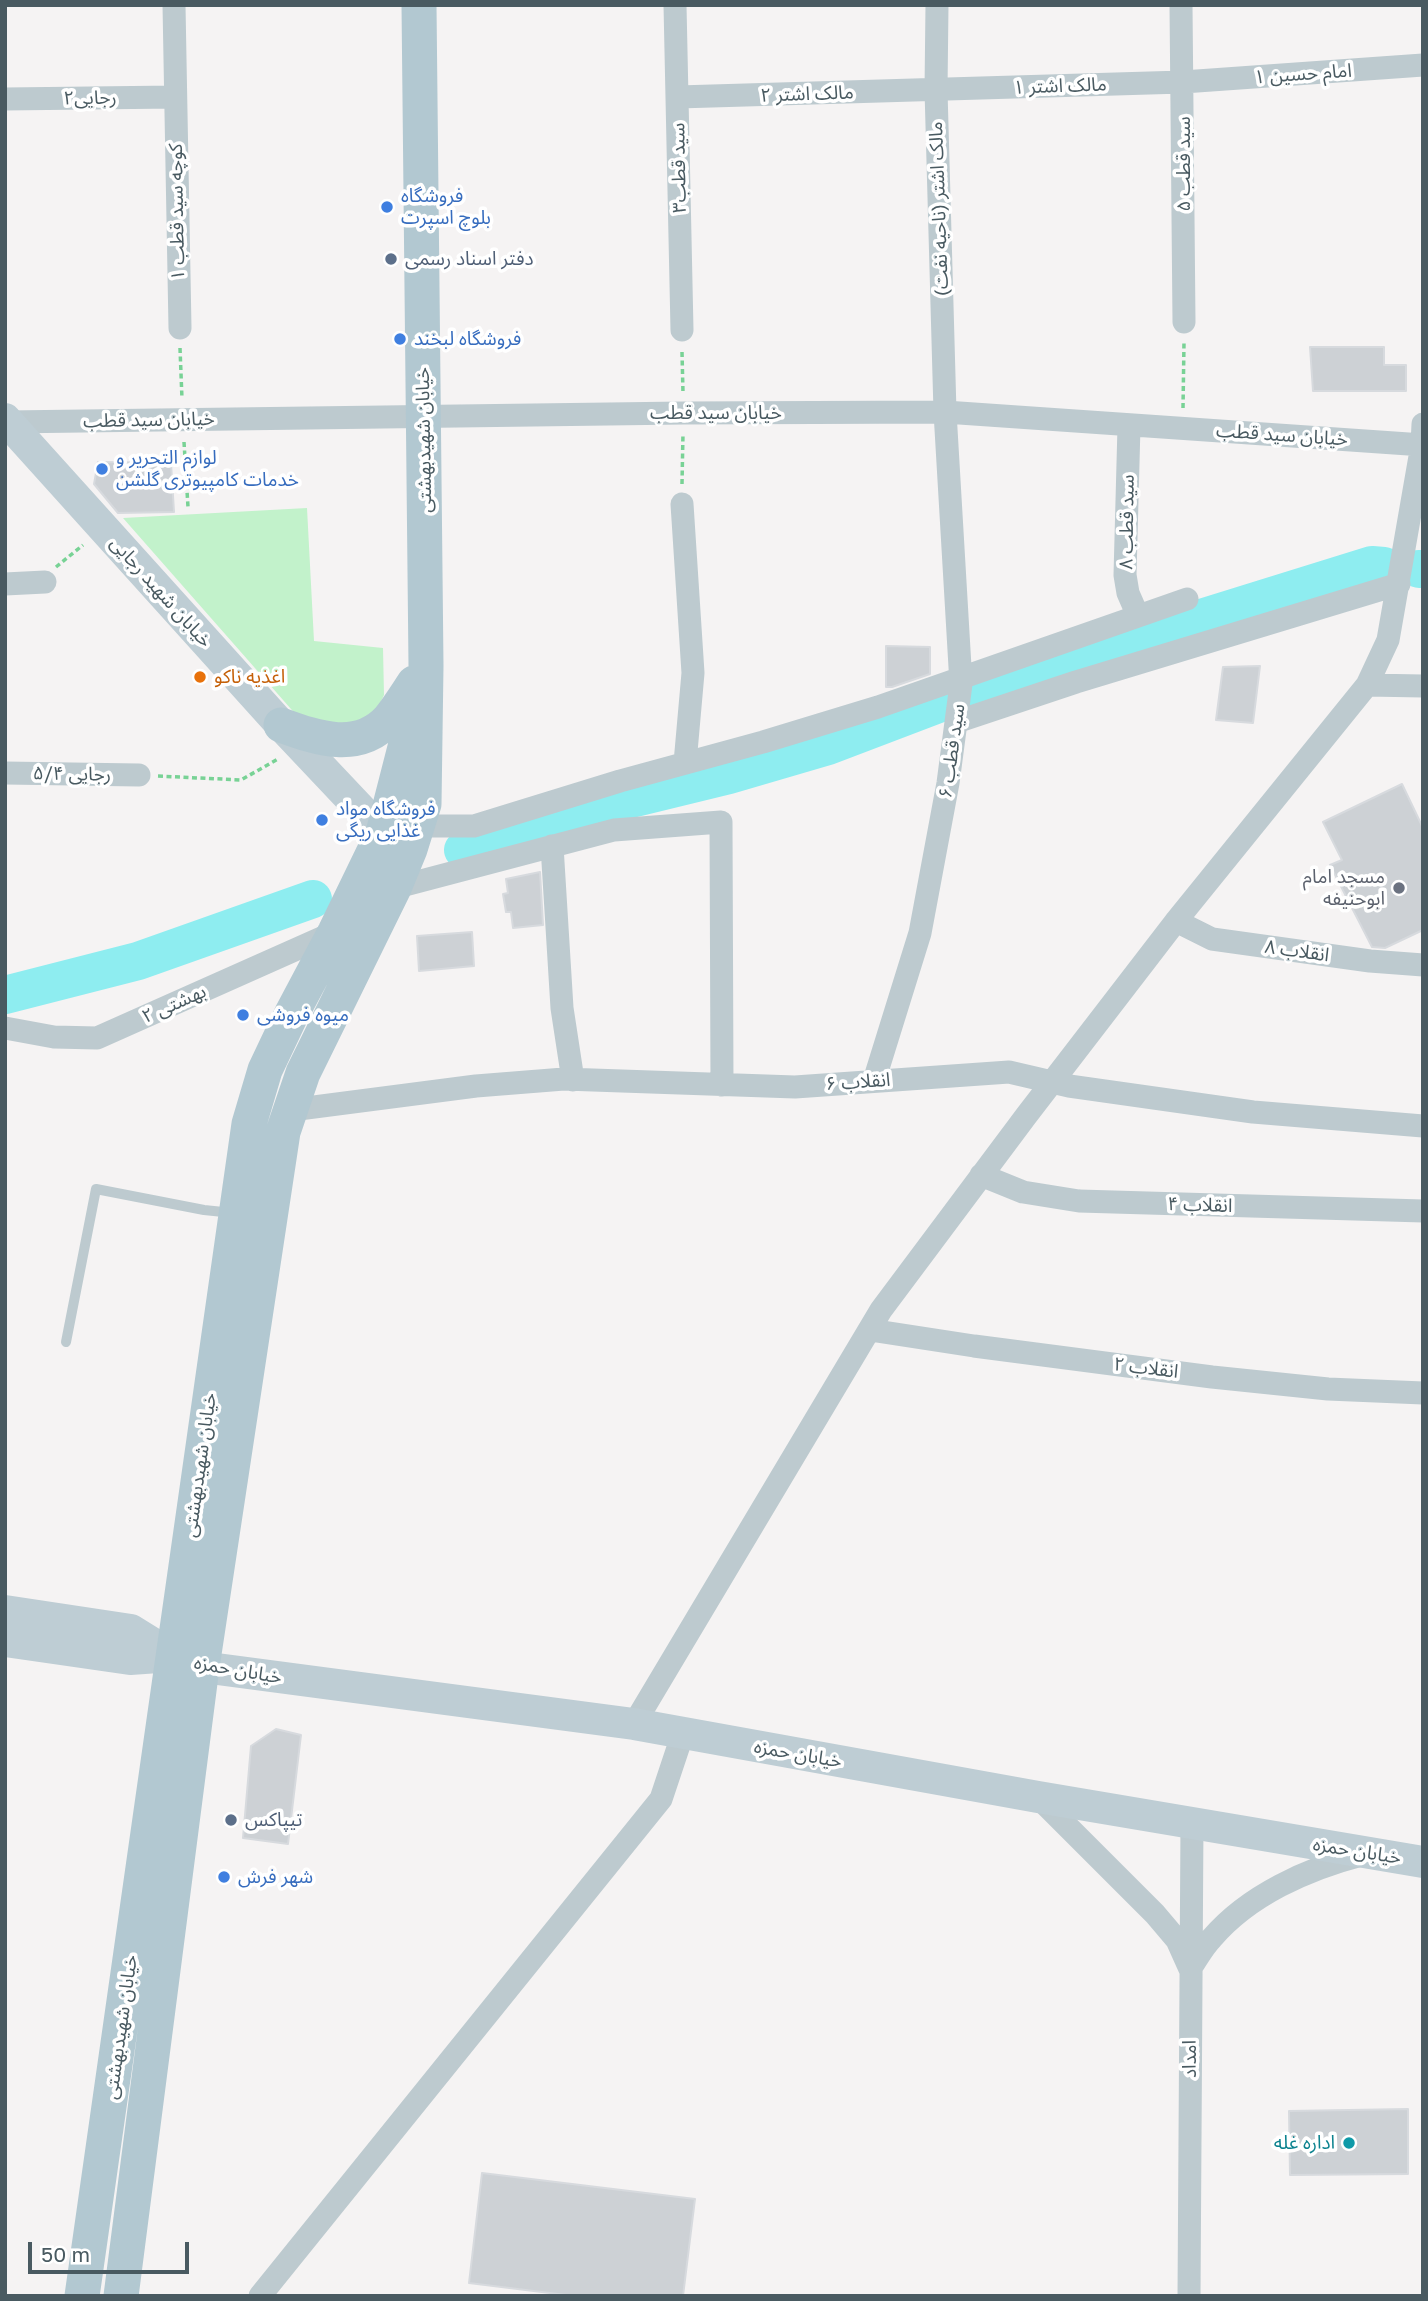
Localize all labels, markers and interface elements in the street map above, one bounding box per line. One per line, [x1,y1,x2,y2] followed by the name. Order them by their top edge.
[1253,59,1353,89] street label: امام حسین ۱
[1013,73,1107,99] street label: مالک اشتر ۱
[760,81,854,107] street label: مالک اشتر ۲
[63,86,117,110] street label: رجایی۲
[1173,116,1195,212] street label: سید قطب ۵
[925,121,953,297] street label: مالک اشتر (ناحیه نفت)
[667,123,691,213] street label: سید قطب۳
[164,143,190,281] street label: کوچه سید قطب ۱
[401,185,491,229] place label: فروشگاه بلوچ اسپرت
[379,199,395,215] marker: فروشگاه بلوچ اسپرت
[405,248,533,270] place label: دفتر اسناد رسمی
[383,251,399,267] marker: دفتر اسناد رسمی
[414,328,521,350] place label: فروشگاه لبخند
[392,331,408,347] marker: فروشگاه لبخند
[411,367,437,513] street label: خیابان شهیدبهشتی
[650,402,782,424] street label: خیابان سید قطب
[83,407,215,433] street label: خیابان سید قطب
[1215,419,1349,451] street label: خیابان سید قطب
[116,447,299,491] place label: لوازم التحریر و خدمات کامپیوتری گلشن
[94,461,110,477] marker: لوازم التحریر و خدمات کامپیوتری گلشن
[1115,474,1139,570] street label: سید قطب ۸
[105,532,217,652] street label: خیابان شهید رجایی
[214,666,285,688] place label: اغذیه ناکو
[192,669,208,685] marker: اغذیه ناکو
[934,702,970,800] street label: سید قطب ۶
[33,762,111,786] street label: رجایی ۵/۴
[336,798,436,842] place label: فروشگاه مواد غذایی ریگی
[314,812,330,828] marker: فروشگاه مواد غذایی ریگی
[1303,866,1385,910] place label: مسجد امام ابوحنیفه
[1391,880,1407,896] marker: مسجد امام ابوحنیفه
[1263,935,1331,967] street label: انقلاب ۸
[138,980,210,1028] street label: بهشتی ۲
[257,1004,349,1026] place label: میوه فروشی
[235,1007,251,1023] marker: میوه فروشی
[825,1068,891,1096] street label: انقلاب ۶
[1167,1192,1233,1218] street label: انقلاب ۴
[1112,1353,1180,1383] street label: انقلاب ۲
[179,1391,221,1539] street label: خیابان شهیدبهشتی
[192,1651,284,1689] street label: خیابان حمزه
[752,1735,844,1773] street label: خیابان حمزه
[245,1809,302,1831] place label: تیپاکس
[223,1812,239,1828] marker: تیپاکس
[1311,1833,1403,1869] street label: خیابان حمزه
[238,1866,313,1888] place label: شهر فرش
[216,1869,232,1885] marker: شهر فرش
[100,1953,142,2101] street label: خیابان شهیدبهشتی
[1179,2040,1201,2078] street label: امداد
[1274,2132,1335,2154] place label: اداره غله
[1341,2135,1357,2151] marker: اداره غله
[32,2228,192,2272] scale bar
[41,2241,90,2267] text: 50 m

